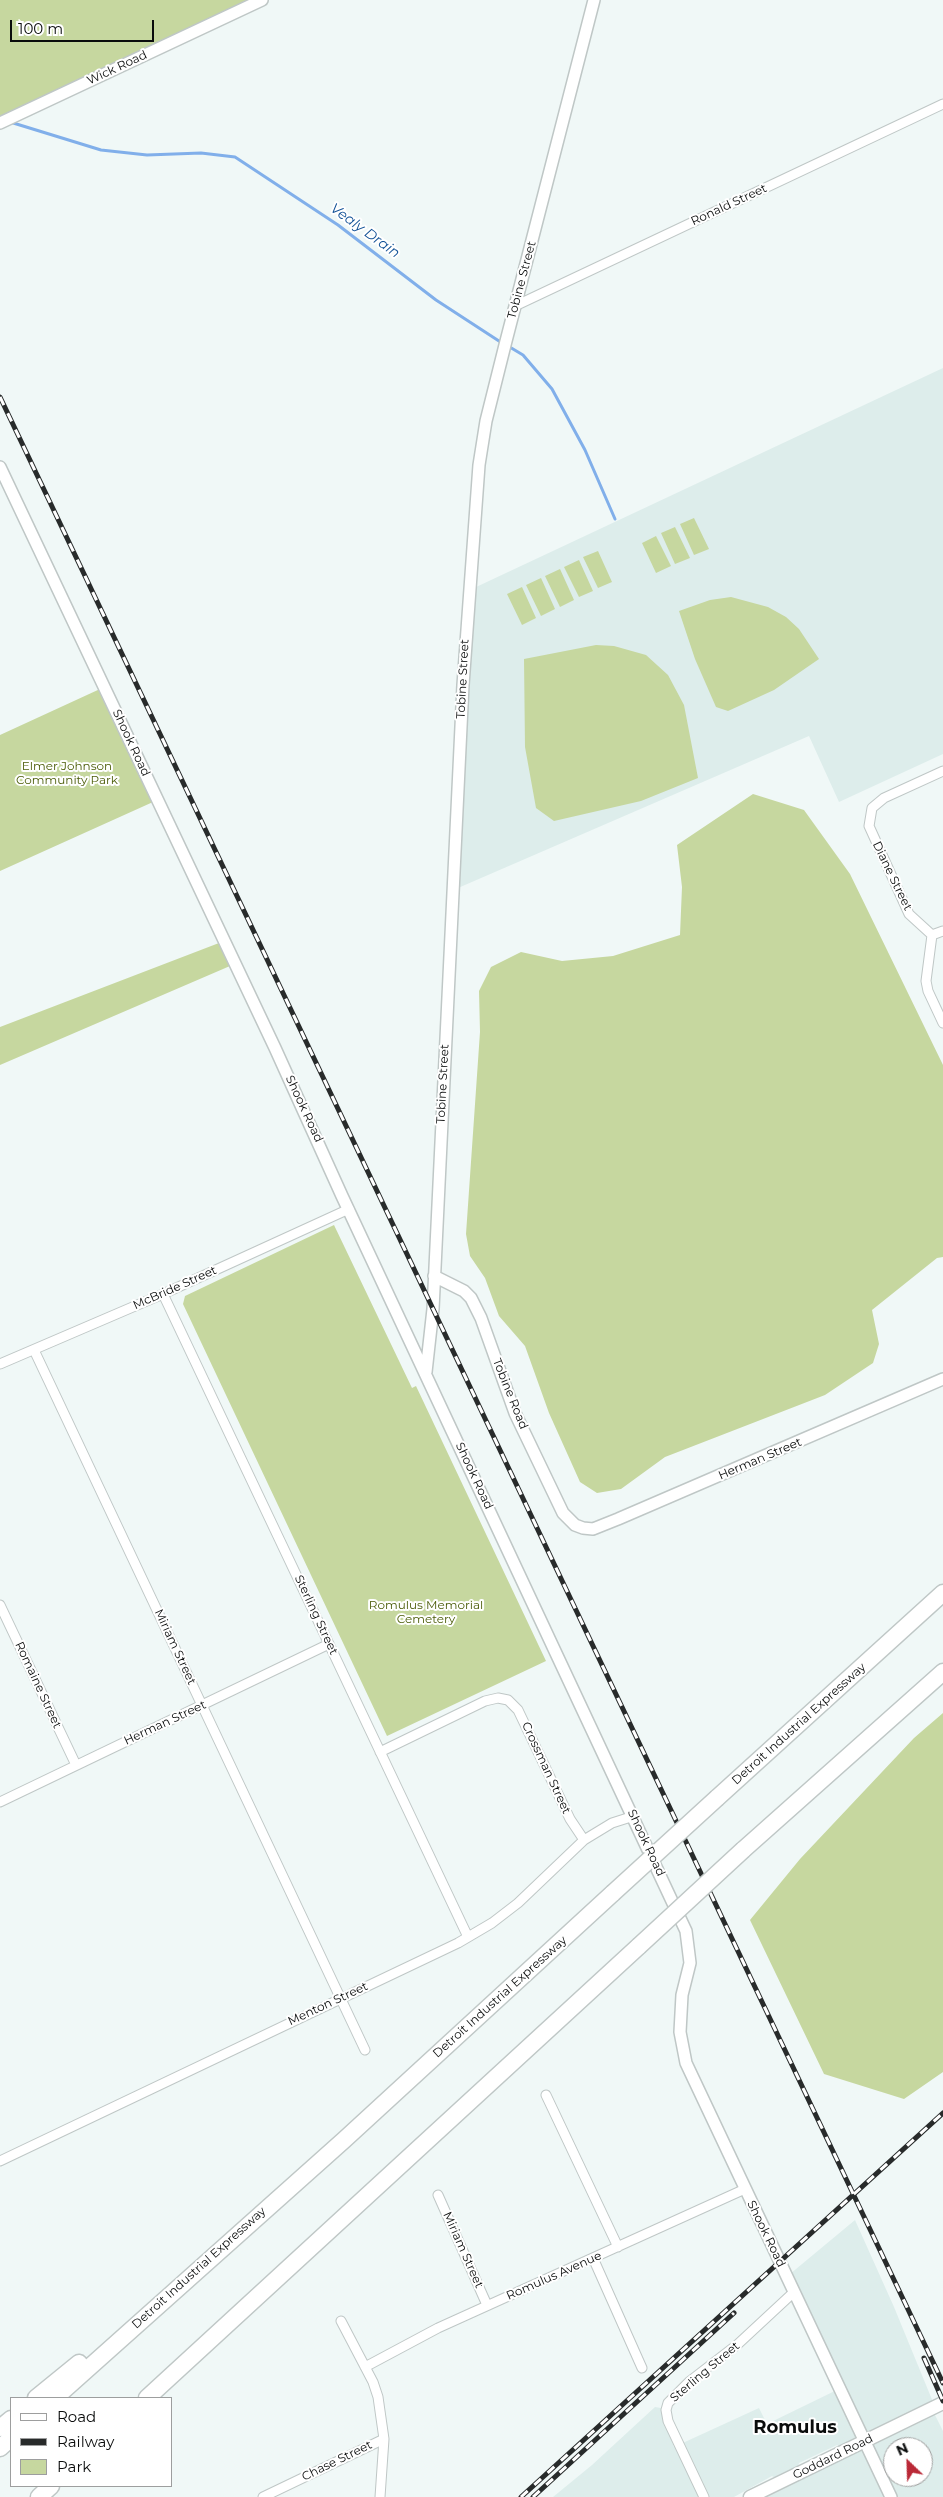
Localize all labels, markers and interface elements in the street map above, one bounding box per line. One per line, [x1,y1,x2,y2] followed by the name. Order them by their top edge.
[12,10,156,42] scale bar
[18,19,63,38] text: 100 m
[85,48,149,88] street label: Wick Road
[689,181,769,229] street label: Ronald Street
[327,200,403,262] water label: Vealy Drain
[505,240,539,320] street label: Tobine Street
[454,639,472,719] street label: Tobine Street
[109,707,153,779] street label: Shook Road
[16,759,118,787] park label: Elmer Johnson Community Park
[869,839,915,913] street label: Diane Street
[434,1044,452,1124] street label: Tobine Street
[282,1073,326,1145] street label: Shook Road
[131,1263,219,1313] street label: McBride Street
[489,1357,531,1431] street label: Tobine Road
[716,1435,804,1483] street label: Herman Street
[452,1440,496,1512] street label: Shook Road
[291,1573,341,1657] street label: Sterling Street
[369,1598,483,1626] park label: Romulus Memorial Cemetery
[151,1607,199,1687] street label: Miriam Street
[12,1639,64,1731] street label: Romaine Street
[729,1660,869,1788] street label: Detroit Industrial Expressway
[122,1698,208,1748] street label: Herman Street
[518,1720,574,1816] street label: Crossman Street
[624,1807,668,1879] street label: Shook Road
[430,1933,570,2061] street label: Detroit Industrial Expressway
[286,1979,370,2029] street label: Menton Street
[744,2198,788,2270] street label: Shook Road
[129,2204,269,2332] street label: Detroit Industrial Expressway
[440,2210,486,2290] street label: Miriam Street
[504,2249,604,2303] street label: Romulus Avenue
[667,2339,743,2405] street label: Sterling Street
[10,2397,172,2487] legend
[57,2407,96,2426] text: Road
[753,2417,837,2439] district label: Romulus
[791,2431,875,2483] street label: Goddard Road
[57,2432,114,2451] text: Railway
[883,2437,933,2487] north arrow
[300,2438,374,2484] street label: Chase Street
[893,2439,911,2460] text: N
[57,2457,91,2476] text: Park

